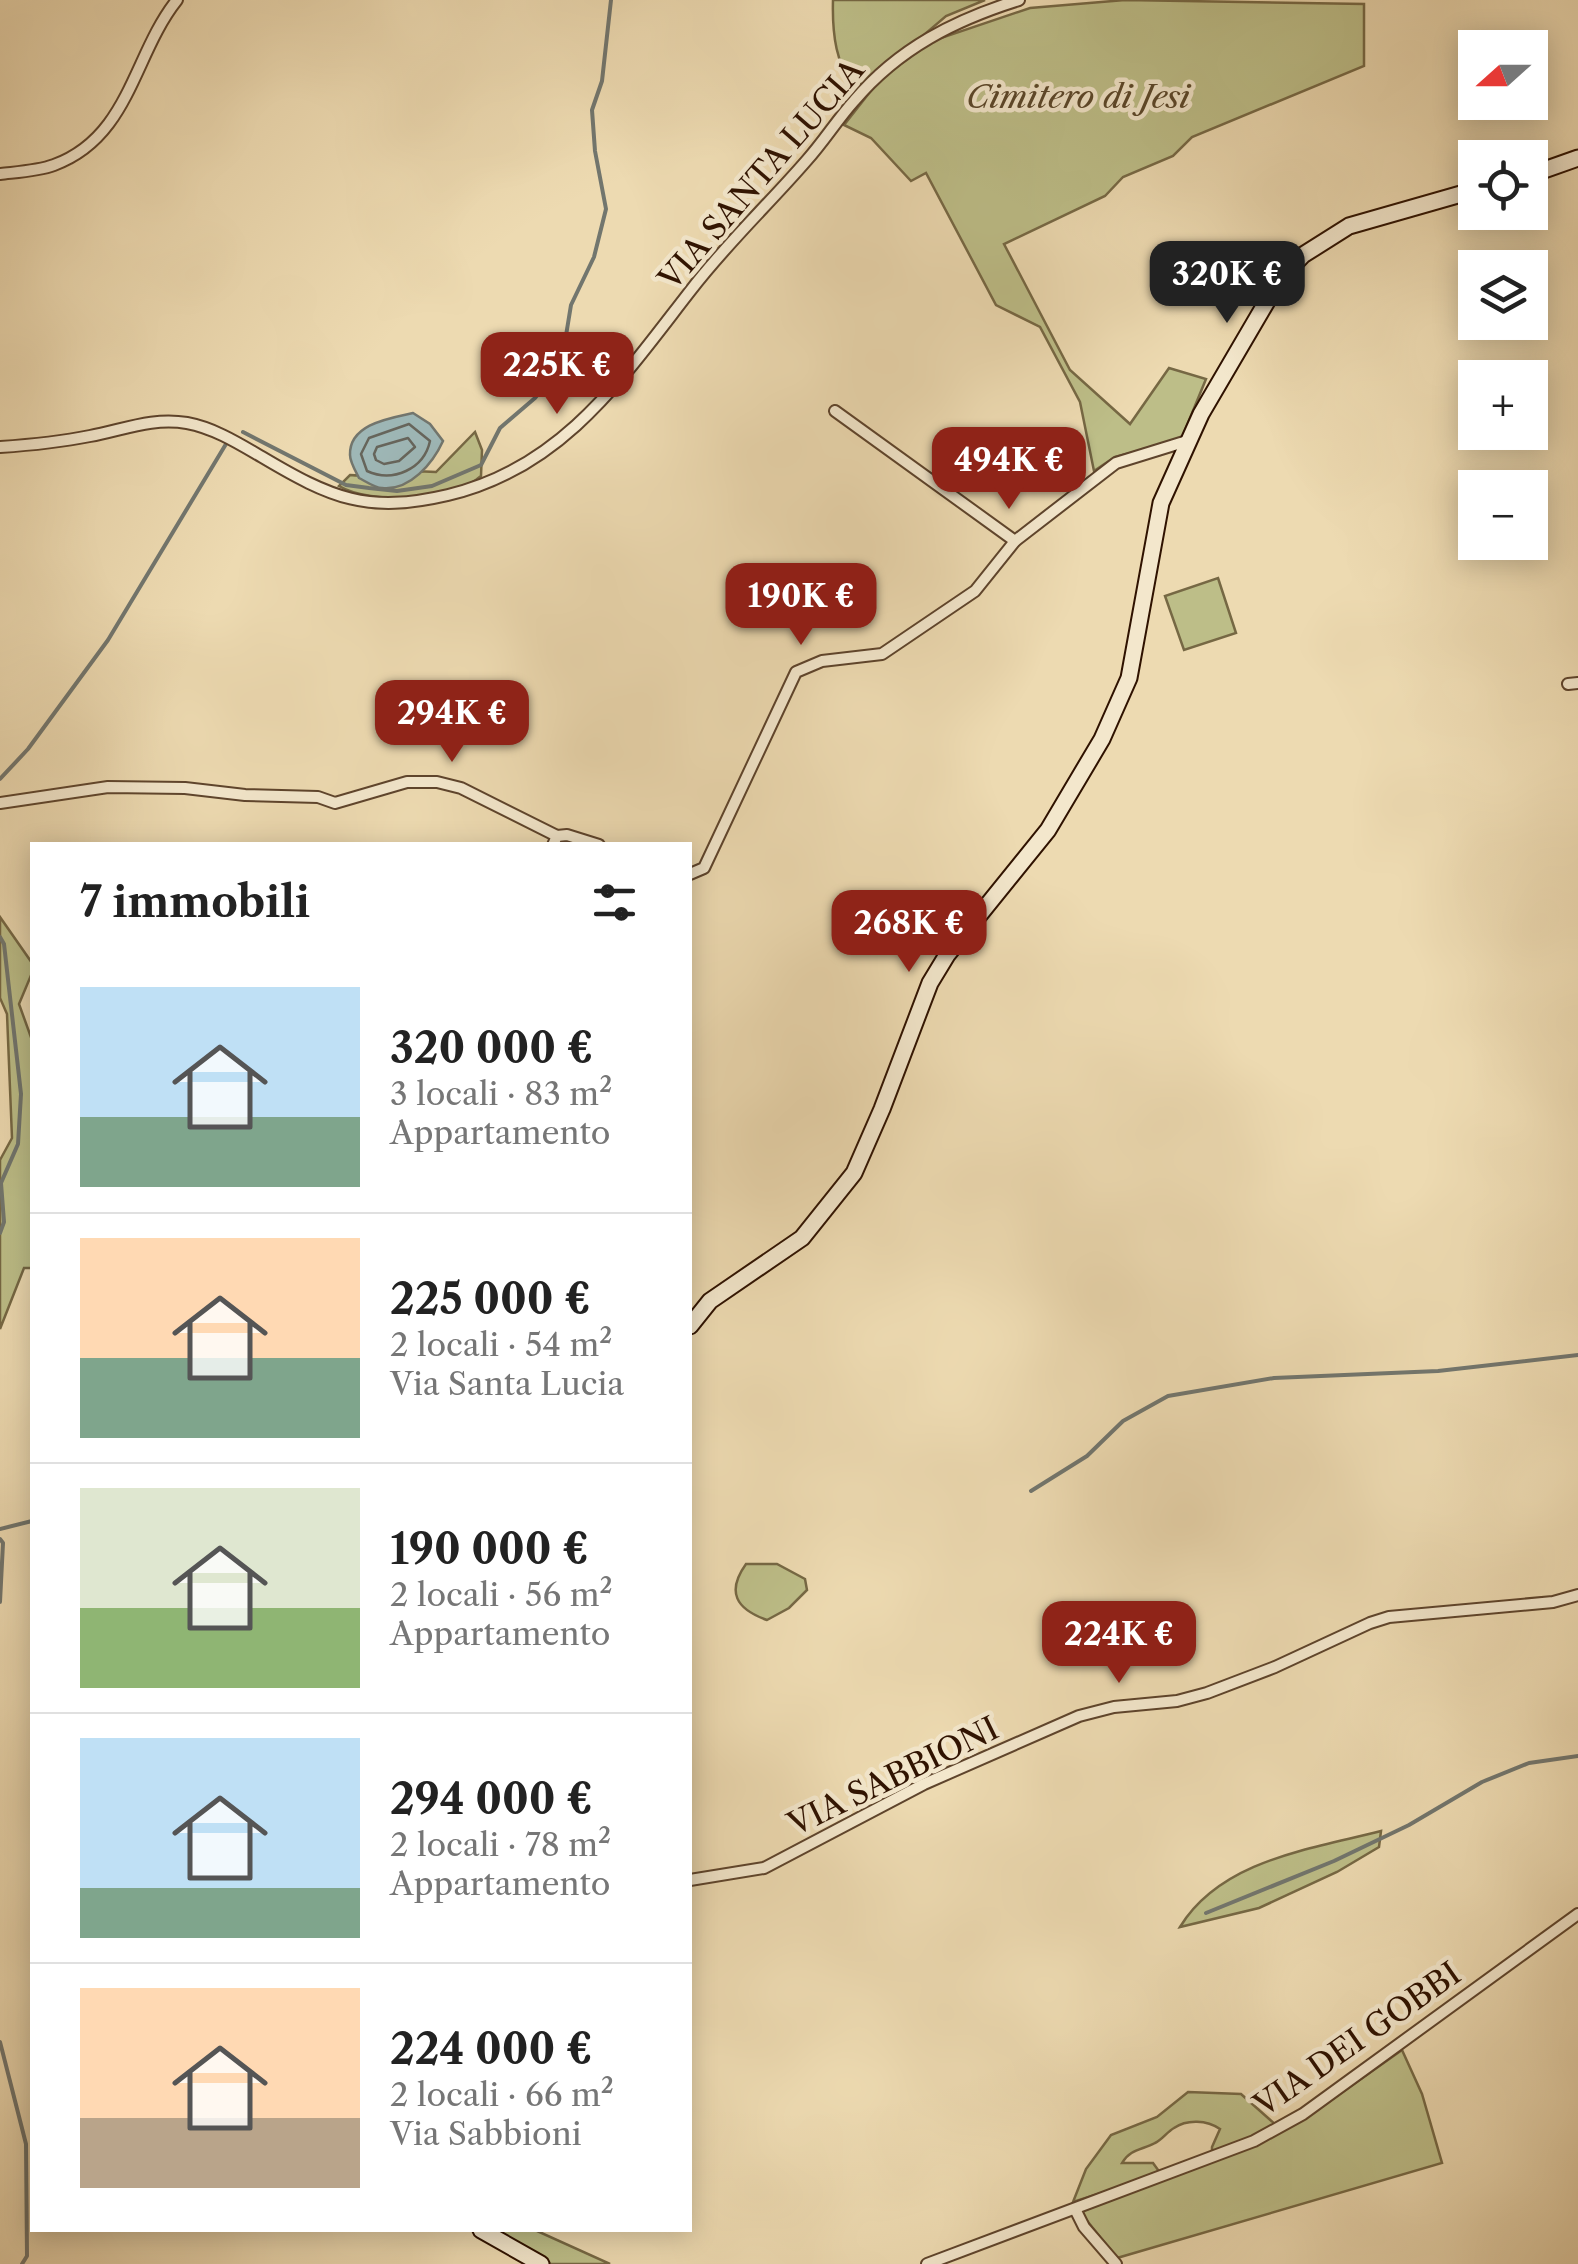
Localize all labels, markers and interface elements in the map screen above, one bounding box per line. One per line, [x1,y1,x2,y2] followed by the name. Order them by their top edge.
[1458,30,1548,120] north arrow
[1458,30,1548,560] map controls
[649,50,873,298] street label: VIA SANTA LUCIA
[966,77,1192,116] park label: Cimitero di Jesi
[1458,140,1548,230] button: locate
[1146,241,1308,326] pin: 320K €
[1458,250,1548,340] button: layers
[1172,254,1282,293] text: 320K €
[476,332,638,417] pin: 225K €
[503,345,611,384] text: 225K €
[1458,360,1548,450] button: +
[928,427,1090,512] pin: 494K €
[954,440,1064,479] text: 494K €
[1458,470,1548,560] button: −
[720,563,882,648] pin: 190K €
[747,576,855,615] text: 190K €
[371,680,533,765] pin: 294K €
[397,693,507,732] text: 294K €
[587,875,642,930] icon: filters
[80,876,310,928] text: 7 immobili
[828,890,990,975] pin: 268K €
[854,903,964,942] text: 268K €
[390,1022,593,1074] text: 320 000 €
[160,1027,280,1147] icon: home
[390,1074,612,1113] text: 3 locali · 83 m²
[390,1113,610,1152] text: Appartamento
[390,1273,591,1325] text: 225 000 €
[160,1278,280,1398] icon: home
[390,1325,612,1364] text: 2 locali · 54 m²
[390,1364,624,1403] text: Via Santa Lucia
[390,1523,589,1575] text: 190 000 €
[160,1528,280,1648] icon: home
[390,1575,613,1614] text: 2 locali · 56 m²
[1038,1601,1200,1686] pin: 224K €
[390,1614,610,1653] text: Appartamento
[1064,1614,1174,1653] text: 224K €
[780,1708,1005,1844] street label: VIA SABBIONI
[390,1773,593,1825] text: 294 000 €
[160,1778,280,1898] icon: home
[390,1825,611,1864] text: 2 locali · 78 m²
[390,1864,610,1903] text: Appartamento
[1245,1953,1468,2125] street label: VIA DEI GOBBI
[390,2023,593,2075] text: 224 000 €
[160,2028,280,2148] icon: home
[390,2075,614,2114] text: 2 locali · 66 m²
[390,2114,582,2153] text: Via Sabbioni

